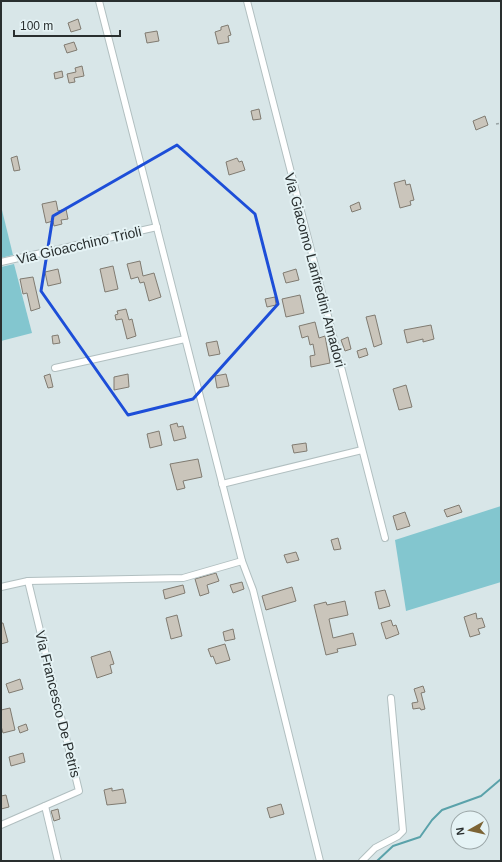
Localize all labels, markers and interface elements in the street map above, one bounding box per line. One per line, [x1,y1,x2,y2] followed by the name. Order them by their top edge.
[14,12,120,38] scale bar
[20,19,53,33] text: 100 m
[281,171,349,369] street label: Via Giacomo Lanfredini Amadori
[15,223,143,267] street label: Via Gioacchino Trioli
[32,629,84,779] street label: Via Francesco De Petris
[450,810,490,850] north arrow
[454,827,467,836] text: N

